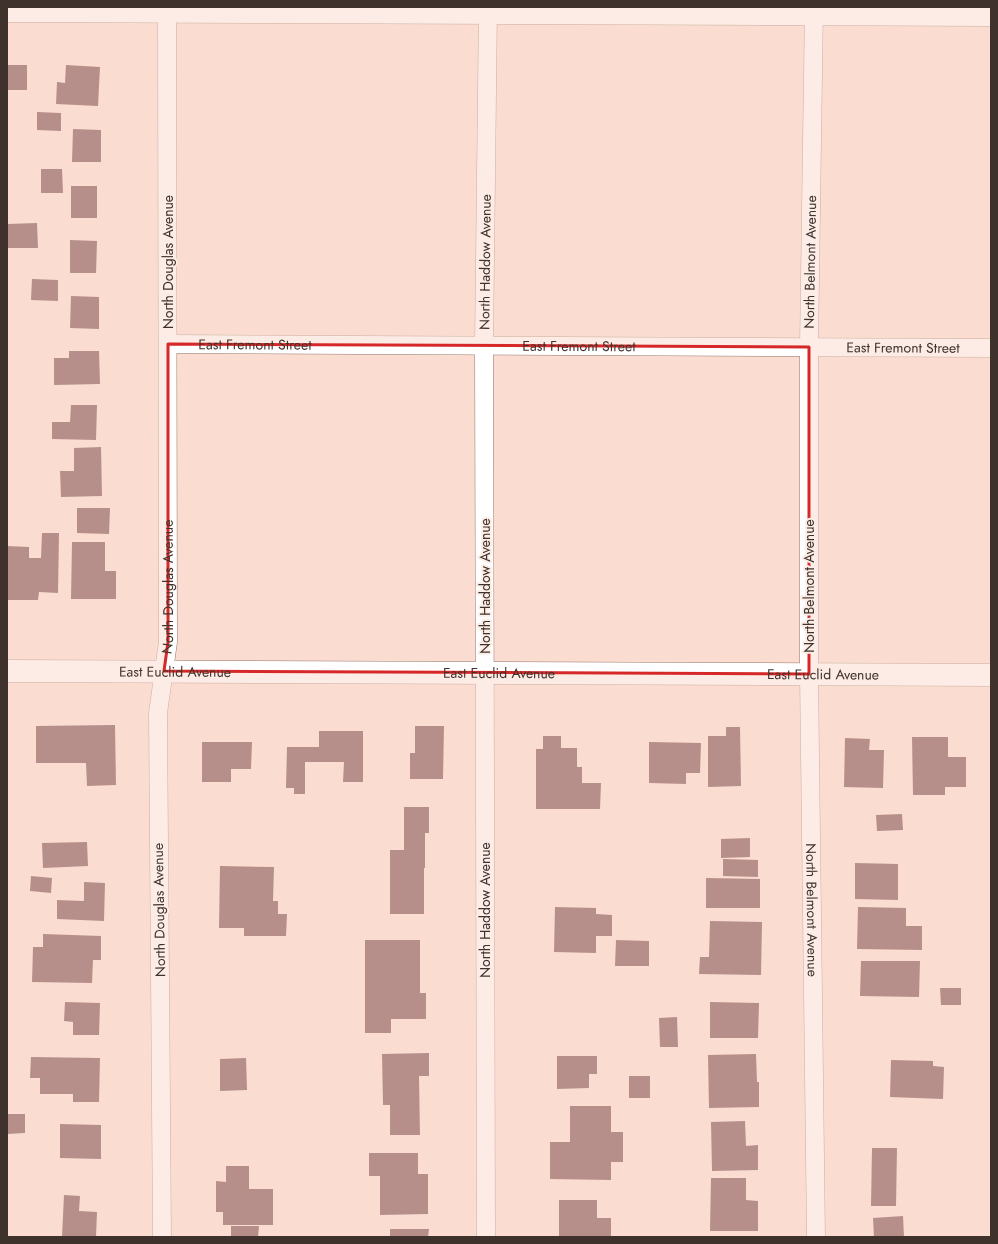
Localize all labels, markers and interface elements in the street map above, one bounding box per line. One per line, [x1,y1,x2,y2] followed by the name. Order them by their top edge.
[474,194,496,330] street label: North Haddow Avenue
[158,195,178,329] street label: North Douglas Avenue
[799,195,821,329] street label: North Belmont Avenue
[198,334,312,355] street label: East Fremont Street
[522,336,636,356] street label: East Fremont Street
[846,337,960,358] street label: East Fremont Street
[475,518,495,654] street label: North Haddow Avenue
[799,519,819,653] street label: North Belmont Avenue
[156,520,178,655] street label: North Douglas Avenue
[119,661,231,682] street label: East Euclid Avenue
[443,663,555,683] street label: East Euclid Avenue
[767,664,879,685] street label: East Euclid Avenue
[475,842,495,978] street label: North Haddow Avenue
[148,843,170,977] street label: North Douglas Avenue
[801,843,823,977] street label: North Belmont Avenue

